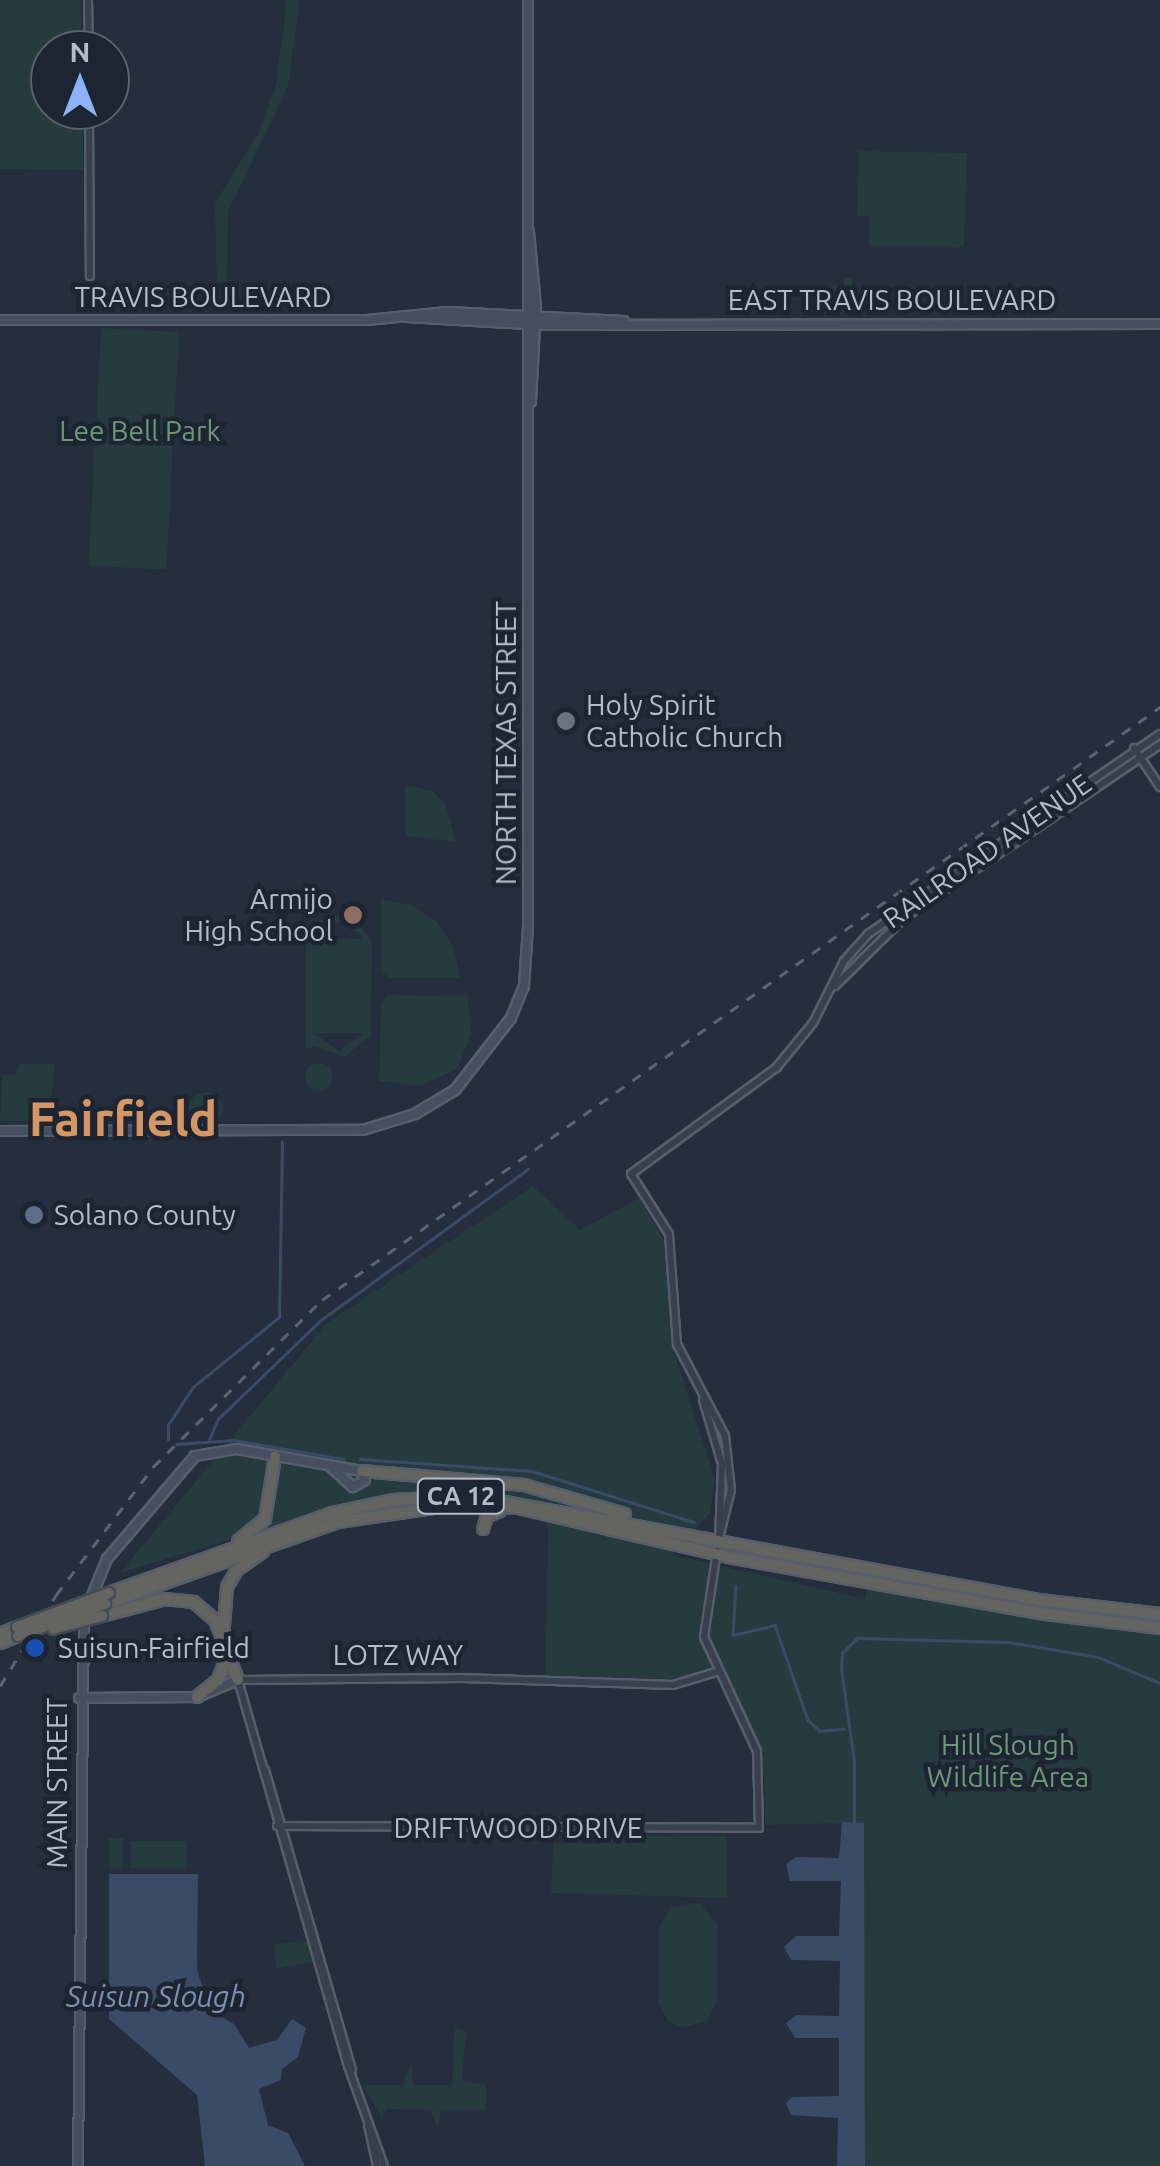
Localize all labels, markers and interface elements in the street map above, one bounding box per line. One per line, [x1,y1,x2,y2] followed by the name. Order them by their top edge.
[30,30,130,130] north arrow
[70,36,90,67] text: N
[75,280,331,314] street label: TRAVIS BOULEVARD
[728,283,1056,317] street label: EAST TRAVIS BOULEVARD
[59,414,221,448] park label: Lee Bell Park
[489,601,523,885] street label: NORTH TEXAS STREET
[586,688,783,754] place label: Holy Spirit Catholic Church
[555,710,577,732] marker: Holy Spirit Catholic Church
[877,767,1097,935] street label: RAILROAD AVENUE
[184,882,333,948] place label: Armijo High School
[342,904,364,926] marker: Armijo High School
[29,1090,217,1148] district label: Fairfield
[54,1198,236,1232] place label: Solano County
[23,1204,45,1226] marker: Solano County
[416,1476,506,1516] road number: CA 12
[58,1631,250,1665] place label: Suisun-Fairfield
[22,1635,48,1661] marker: Suisun-Fairfield
[333,1638,463,1672] street label: LOTZ WAY
[40,1698,74,1868] street label: MAIN STREET
[927,1728,1089,1794] park label: Hill Slough Wildlife Area
[393,1811,643,1845] street label: DRIFTWOOD DRIVE
[66,1978,246,2014] water label: Suisun Slough

